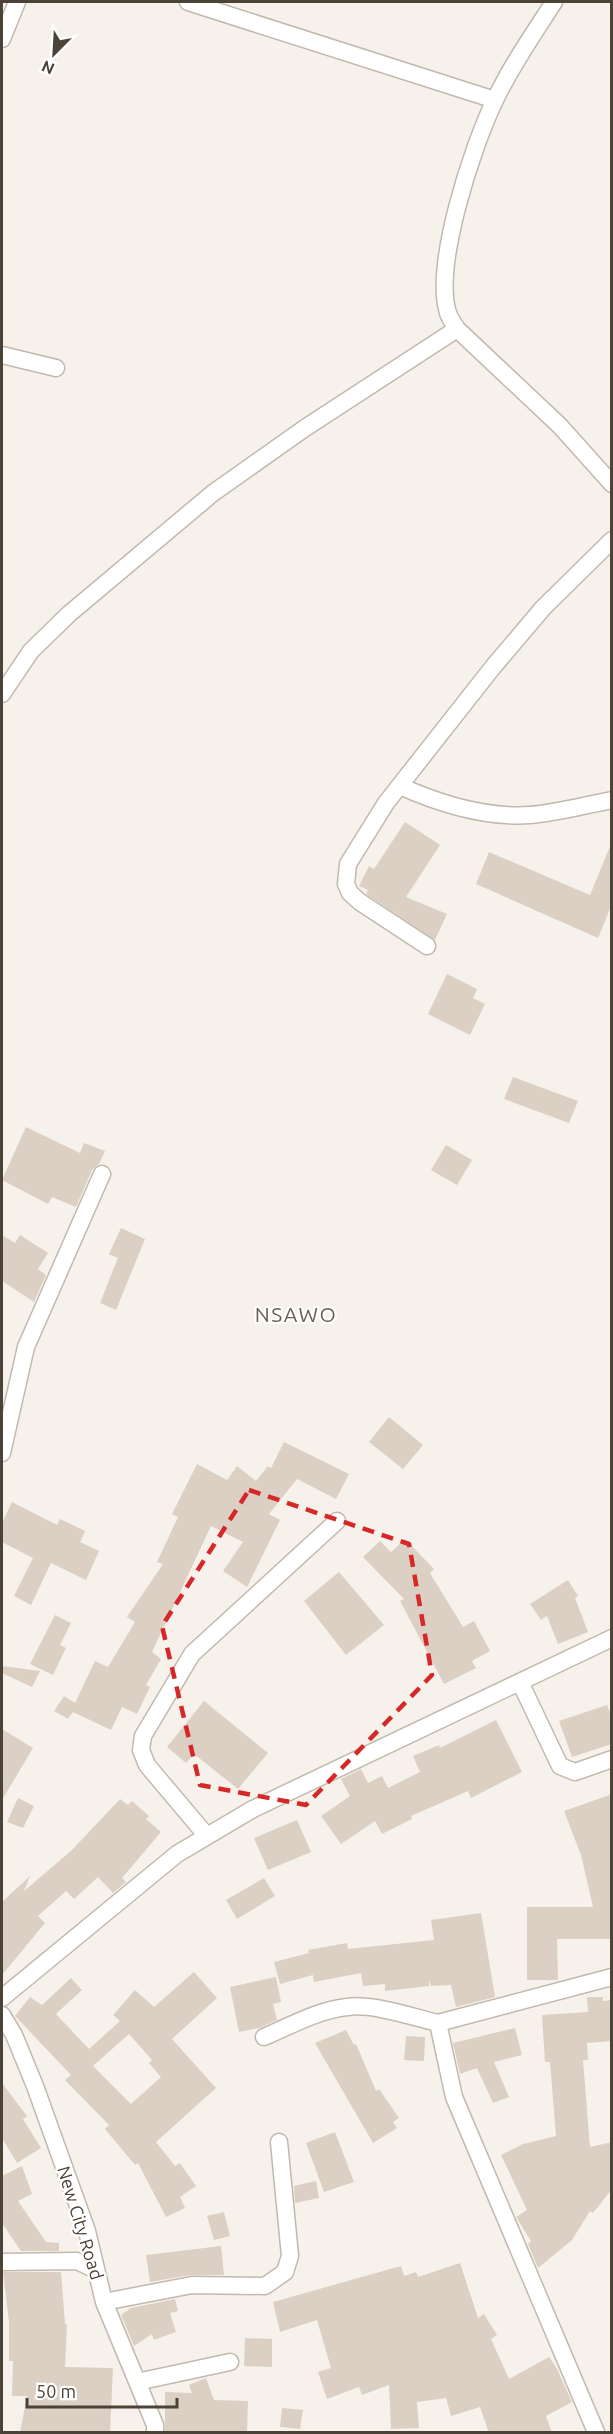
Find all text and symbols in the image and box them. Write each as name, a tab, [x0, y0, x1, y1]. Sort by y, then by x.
north arrow	[24, 24, 84, 84]
text: N	[39, 57, 57, 78]
district label: NSAWO	[255, 1302, 337, 1326]
street label: New City Road	[54, 2164, 108, 2282]
scale bar	[27, 2371, 177, 2409]
text: 50 m	[36, 2381, 76, 2401]

